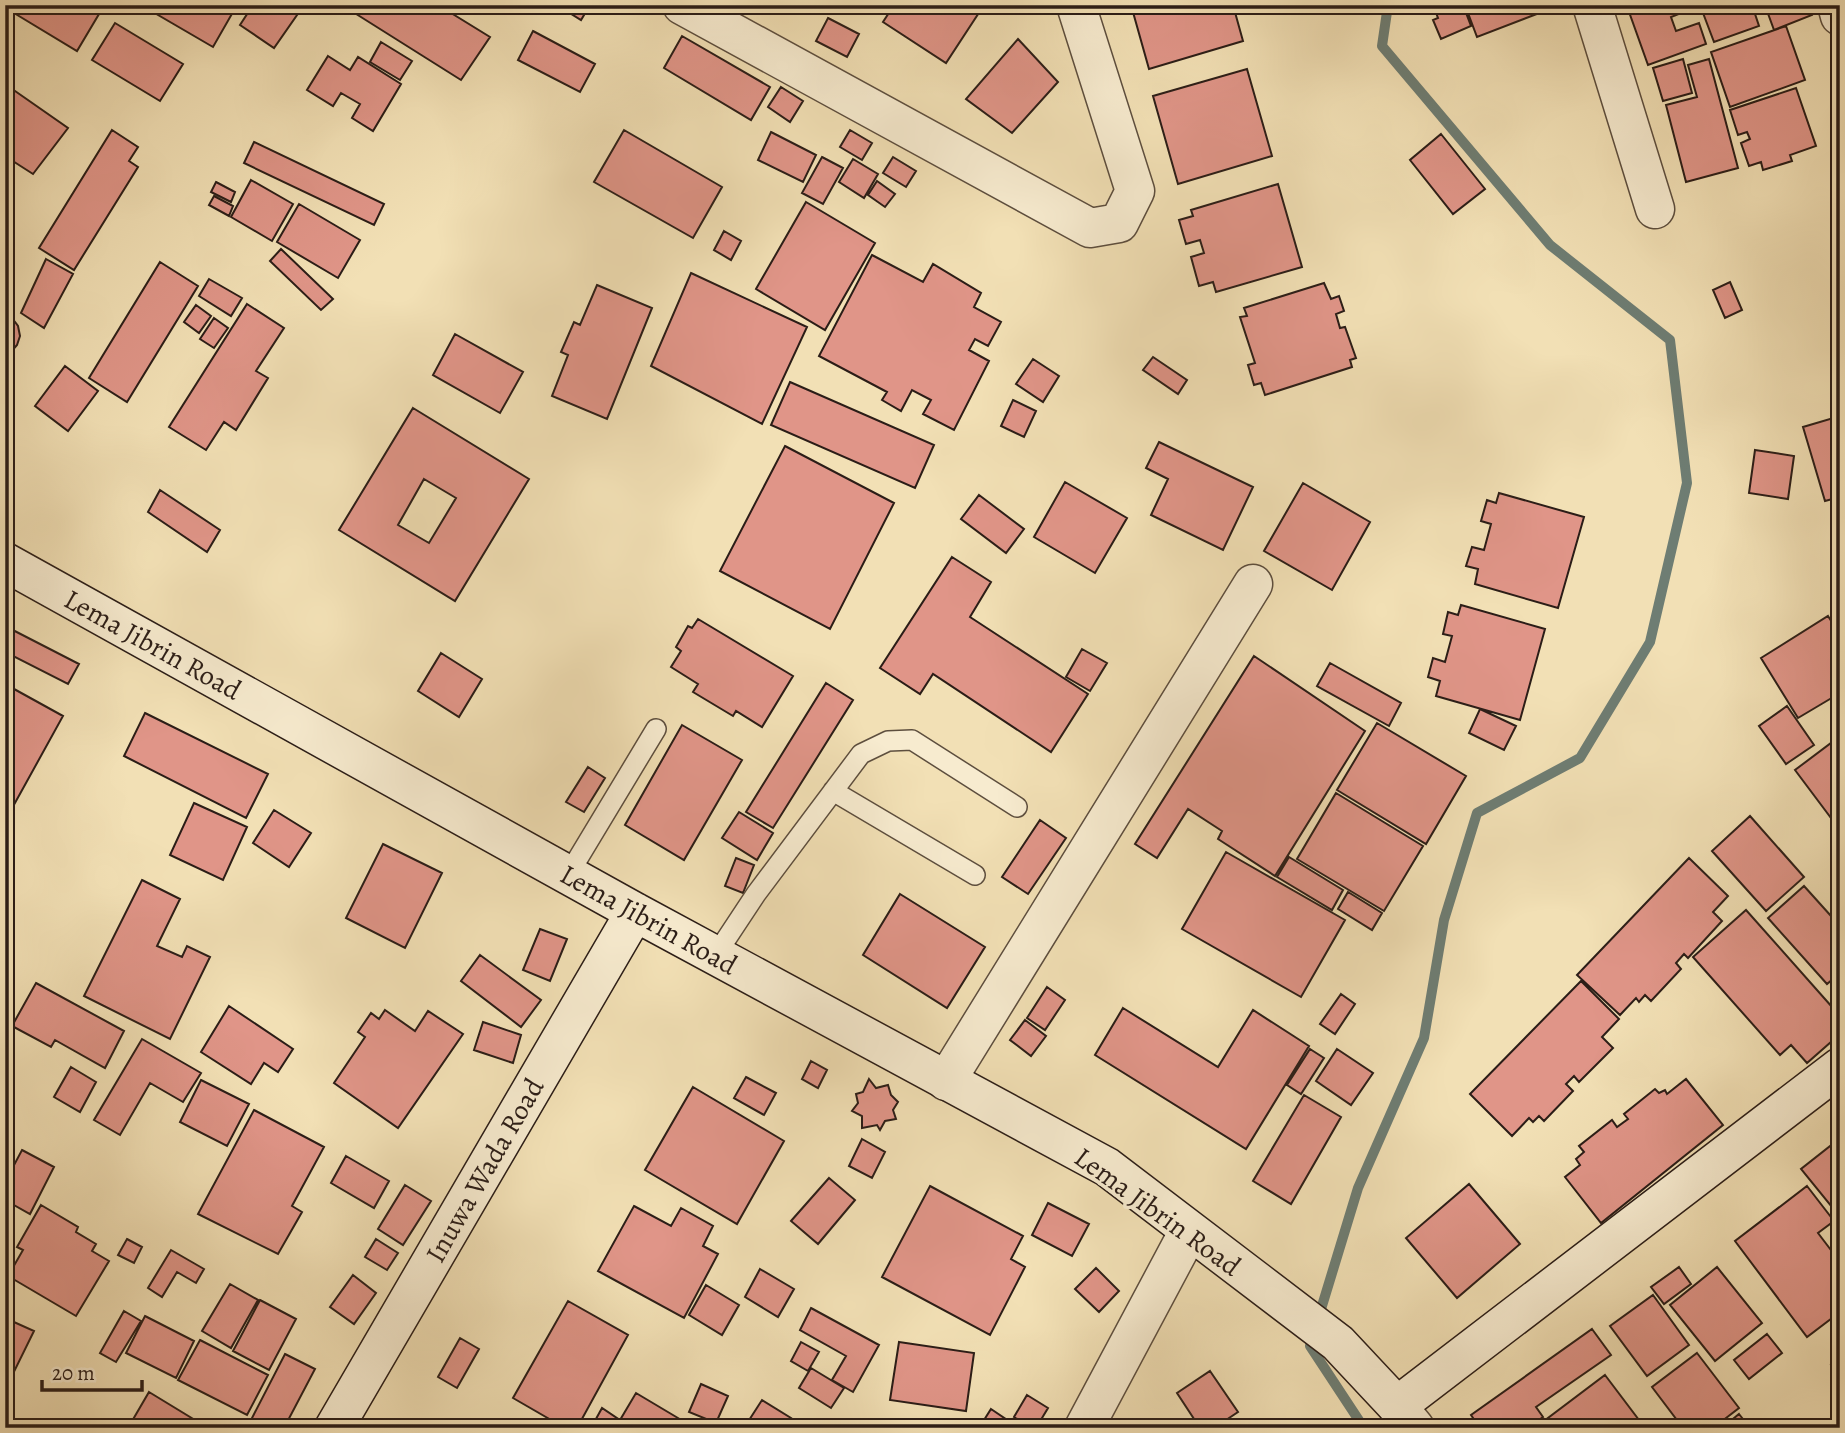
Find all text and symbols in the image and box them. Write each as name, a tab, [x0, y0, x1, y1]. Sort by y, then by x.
street label: Lema Jibrin Road	[57, 580, 249, 710]
street label: Lema Jibrin Road	[553, 855, 745, 985]
street label: Inuwa Wada Road	[417, 1071, 554, 1270]
street label: Lema Jibrin Road	[1066, 1138, 1249, 1286]
scale bar	[42, 1349, 142, 1393]
text: 20 m	[52, 1359, 95, 1387]

